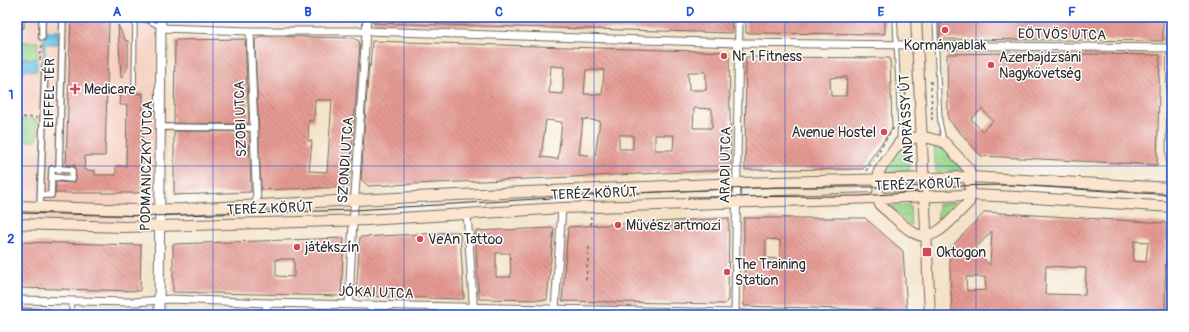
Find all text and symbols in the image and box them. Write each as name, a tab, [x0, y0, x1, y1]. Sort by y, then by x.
text: A	[113, 4, 122, 20]
text: B	[304, 4, 312, 20]
text: C	[495, 4, 503, 20]
text: D	[686, 4, 694, 20]
text: E	[878, 4, 885, 20]
text: F	[1068, 4, 1076, 20]
street label: EÖTVÖS UTCA	[1018, 24, 1106, 44]
marker: Kormányablak	[940, 25, 950, 35]
place label: Kormányablak	[904, 37, 986, 54]
place label: Nr 1 Fitness	[732, 48, 803, 65]
place label: Azerbajdzsáni Nagykövetség	[999, 49, 1082, 82]
marker: Nr 1 Fitness	[719, 51, 729, 61]
street label: EIFFEL TÉR	[39, 58, 59, 128]
marker: Azerbajdzsáni Nagykövetség	[986, 60, 996, 70]
street label: ANDRÁSSY ÚT	[895, 74, 917, 164]
place label: Medicare	[84, 81, 136, 98]
street label: SZOBI UTCA	[231, 81, 250, 157]
marker: Medicare	[69, 83, 81, 95]
text: 1	[8, 87, 14, 103]
street label: PODMANICZKY UTCA	[137, 101, 156, 231]
street label: SZONDI UTCA	[334, 116, 357, 204]
place label: Avenue Hostel	[791, 124, 876, 141]
street label: ARADI UTCA	[716, 126, 735, 204]
marker: Avenue Hostel	[879, 127, 889, 137]
street label: TERÉZ KÖRÚT	[874, 173, 962, 195]
street label: TERÉZ KÖRÚT	[550, 182, 638, 204]
street label: TERÉZ KÖRÚT	[226, 197, 314, 219]
place label: Művész artmozi	[626, 217, 721, 234]
marker: Művész artmozi	[613, 220, 623, 230]
text: 2	[7, 231, 15, 247]
place label: VeAn Tattoo	[428, 231, 503, 248]
marker: VeAn Tattoo	[415, 234, 425, 244]
place label: játékszín	[304, 239, 359, 256]
marker: játékszín	[292, 242, 302, 252]
place label: Oktogon	[936, 244, 986, 261]
marker: Oktogon	[921, 246, 933, 258]
place label: The Training Station	[735, 256, 806, 289]
marker: The Training Station	[722, 267, 732, 277]
street label: JÓKAI UTCA	[338, 282, 414, 302]

